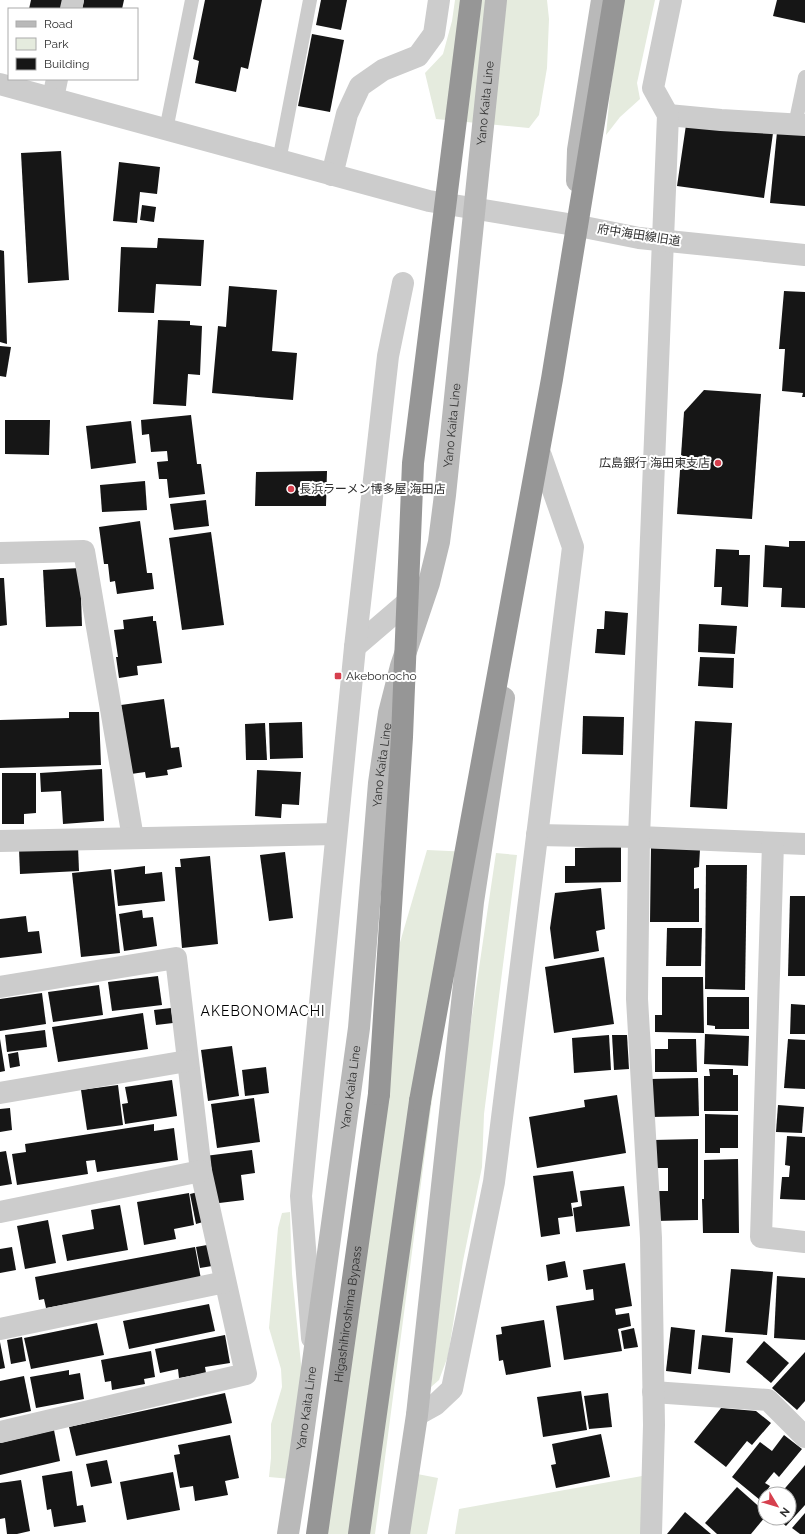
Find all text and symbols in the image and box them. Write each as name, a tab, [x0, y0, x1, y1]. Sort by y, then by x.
legend	[8, 8, 138, 80]
text: Road	[44, 17, 73, 31]
text: Park	[44, 37, 69, 51]
text: Building	[44, 57, 90, 71]
street label: Yano Kaita Line	[474, 60, 497, 146]
street label: 府中海田線旧道	[596, 222, 682, 248]
street label: Yano Kaita Line	[441, 383, 463, 468]
place label: 広島銀行 海田東支店	[599, 456, 710, 470]
marker: 広島銀行 海田東支店	[713, 458, 723, 468]
place label: 長浜ラーメン博多屋 海田店	[299, 482, 446, 496]
marker: 長浜ラーメン博多屋 海田店	[286, 484, 296, 494]
place label: Akebonocho	[346, 669, 417, 683]
marker: Akebonocho	[333, 671, 343, 681]
street label: Yano Kaita Line	[370, 722, 394, 808]
district label: AKEBONOMACHI	[201, 1003, 325, 1019]
street label: Yano Kaita Line	[338, 1045, 364, 1130]
street label: Higashihiroshima Bypass	[331, 1245, 365, 1383]
street label: Yano Kaita Line	[294, 1365, 319, 1451]
north arrow	[757, 1486, 797, 1526]
text: N	[777, 1505, 792, 1519]

